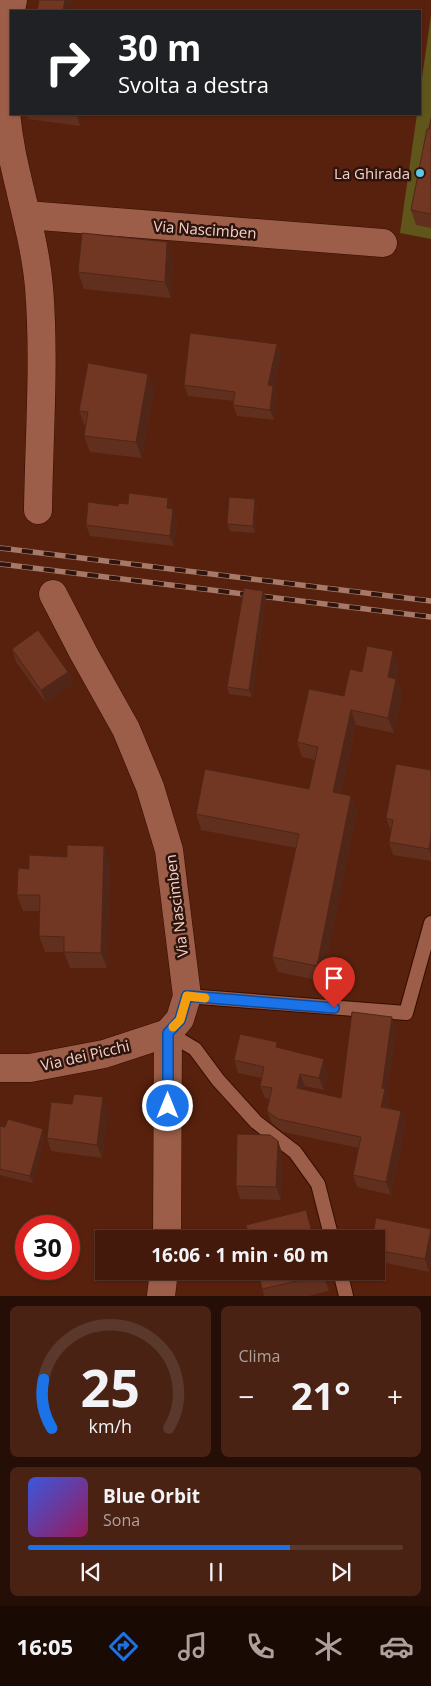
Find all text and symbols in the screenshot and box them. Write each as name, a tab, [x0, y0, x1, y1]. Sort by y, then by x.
text: 30 m	[118, 24, 201, 71]
icon: right	[35, 30, 100, 95]
text: Svolta a destra	[118, 69, 269, 99]
place label: La Ghirada	[334, 163, 410, 183]
marker: La Ghirada	[414, 167, 426, 179]
street label: Via Nascimben	[153, 215, 257, 243]
street label: Via Nascimben	[160, 853, 192, 959]
pin	[313, 957, 355, 1008]
icon: arrive	[320, 964, 348, 992]
street label: Via dei Picchi	[39, 1035, 131, 1075]
position arrow	[141, 1079, 193, 1131]
speed limit sign: 30	[15, 1215, 80, 1280]
text: 16:06 · 1 min · 60 m	[151, 1242, 329, 1268]
text: Clima	[239, 1345, 280, 1367]
text: 25	[81, 1351, 140, 1422]
text: 21°	[291, 1369, 351, 1421]
text: −	[239, 1377, 255, 1415]
text: +	[387, 1377, 403, 1415]
text: km/h	[89, 1414, 132, 1438]
text: Blue Orbit	[103, 1483, 200, 1509]
text: Sona	[103, 1509, 140, 1531]
icon: previous	[77, 1558, 105, 1586]
icon: pause	[202, 1558, 230, 1586]
icon: next	[327, 1558, 355, 1586]
icon: directions	[106, 1629, 141, 1664]
icon: music	[175, 1629, 210, 1664]
icon: phone	[243, 1629, 278, 1664]
icon: climate	[311, 1629, 346, 1664]
icon: car	[379, 1629, 414, 1664]
text: 16:05	[17, 1631, 73, 1661]

